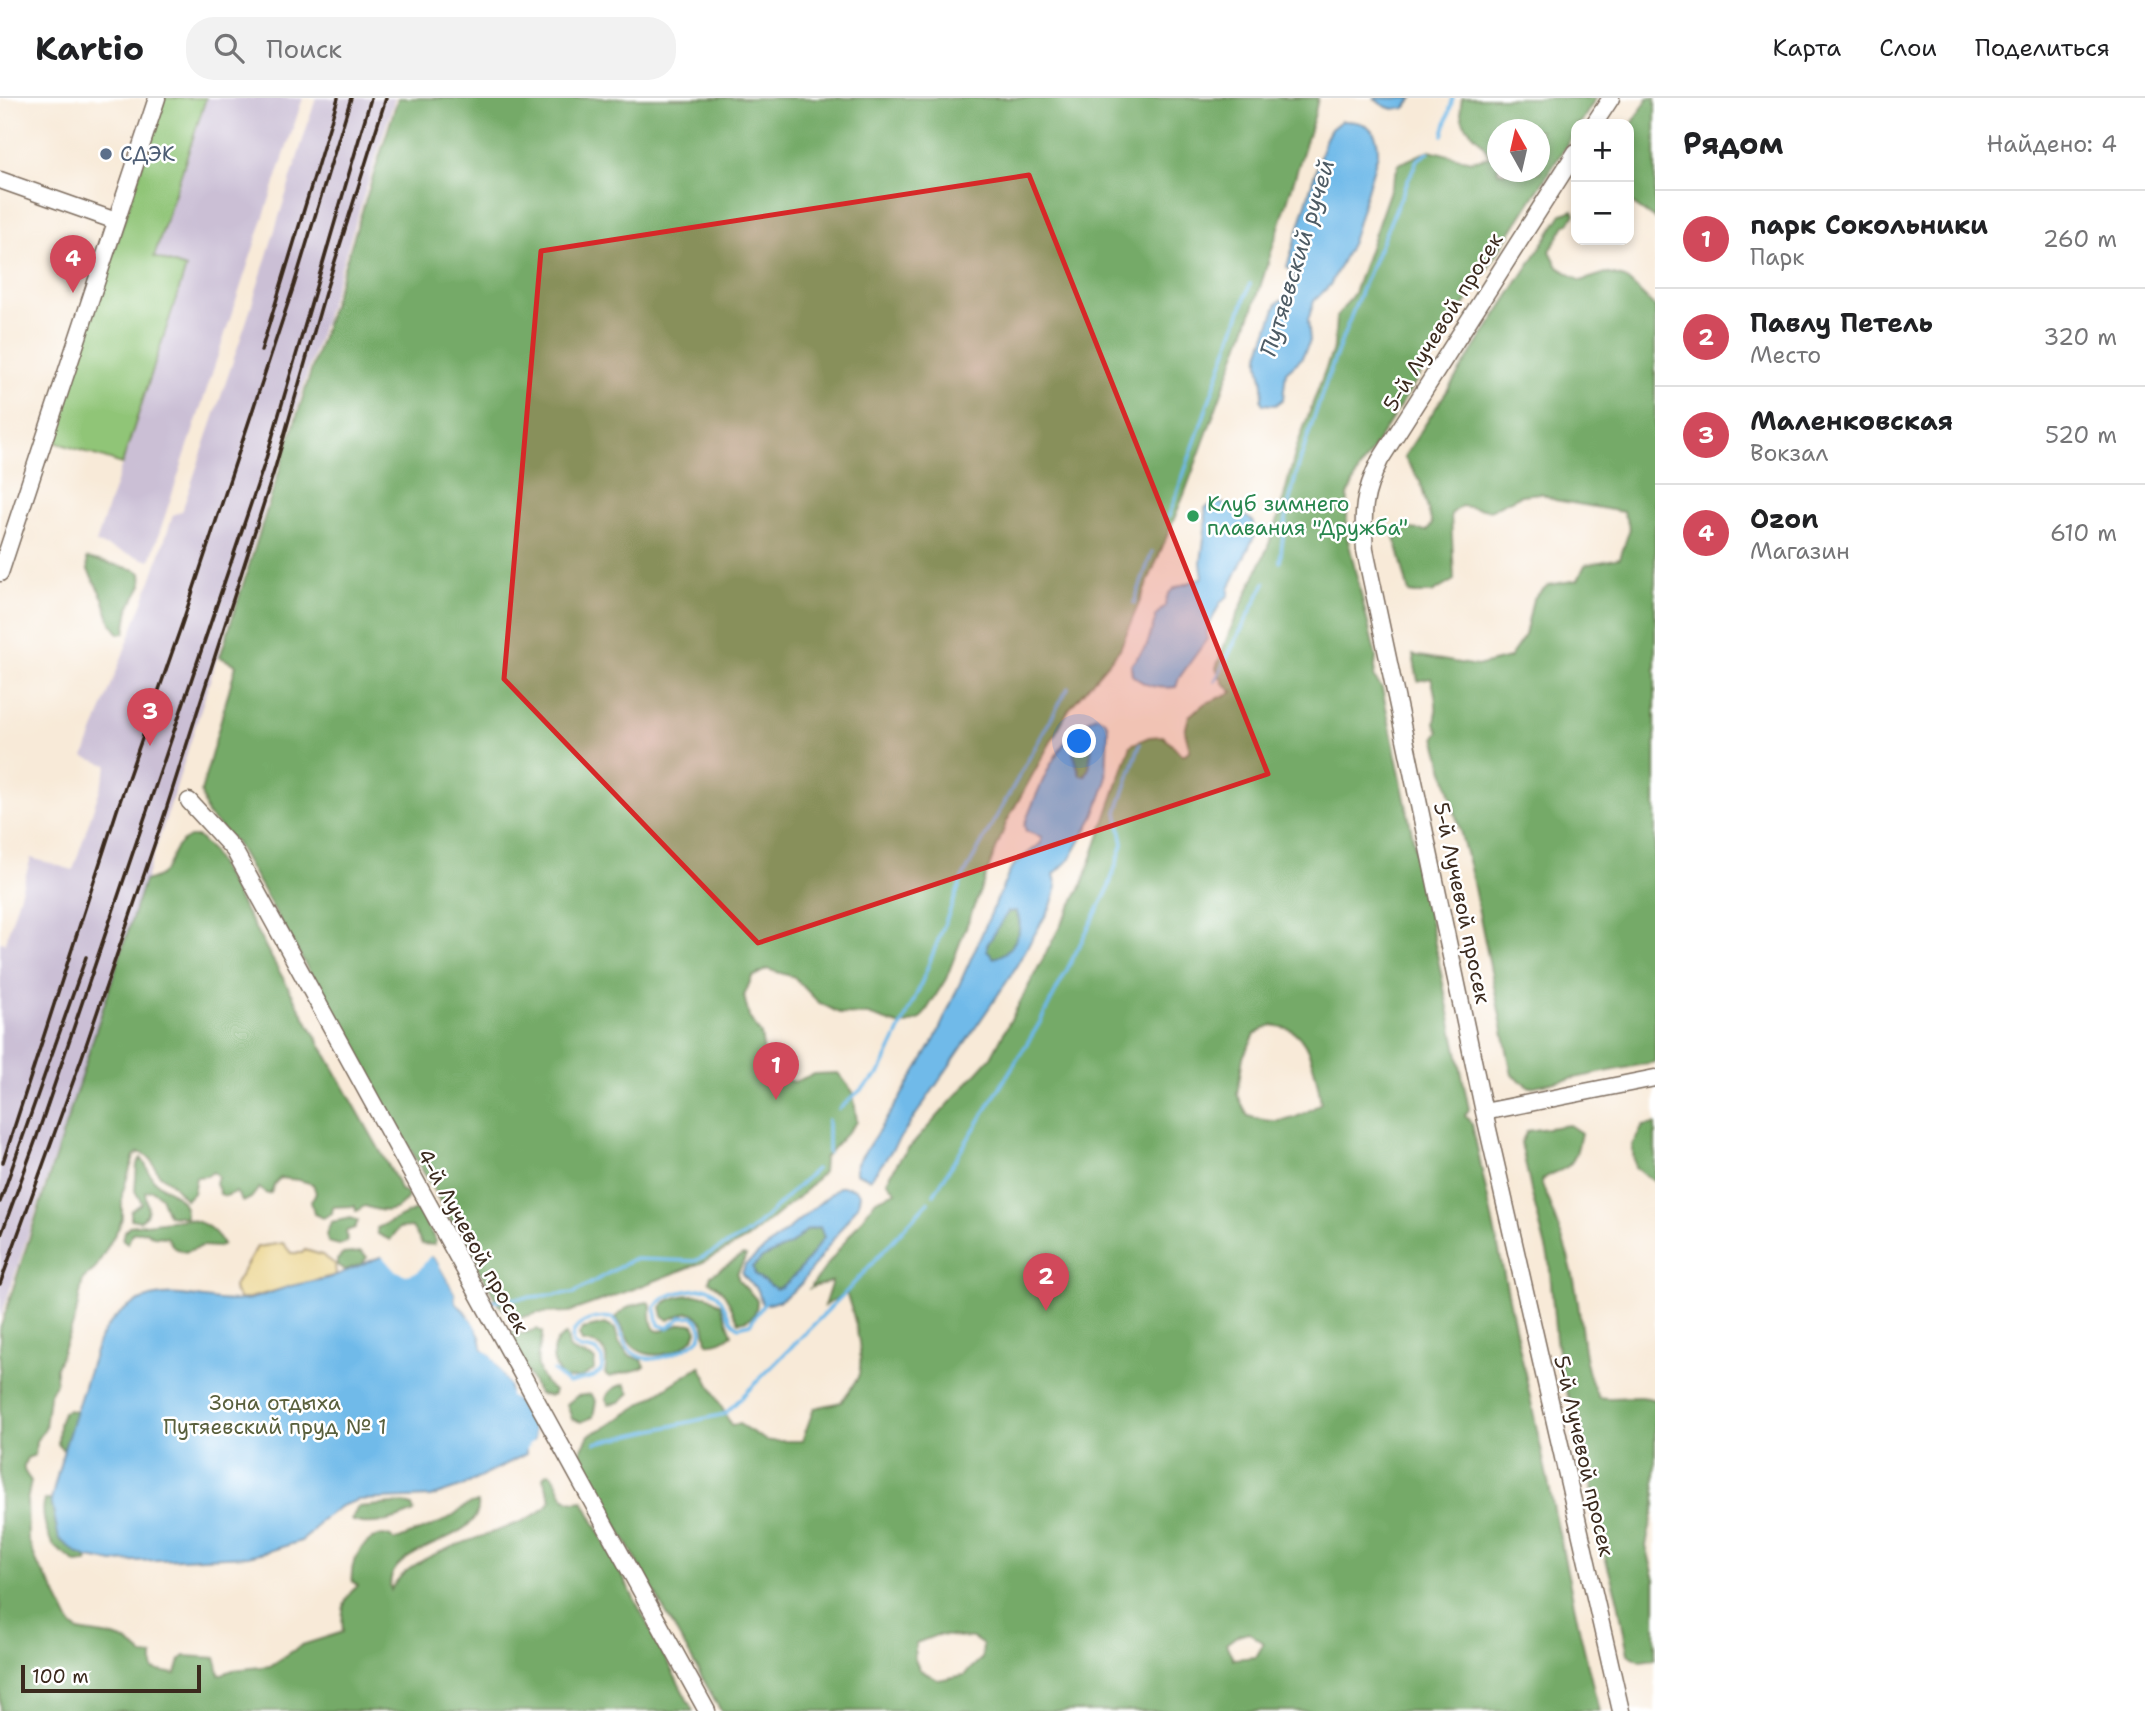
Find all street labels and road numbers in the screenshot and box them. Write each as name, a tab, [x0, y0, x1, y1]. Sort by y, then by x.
street label: 5-й Лучевой просек	[1377, 228, 1509, 416]
street label: 5-й Лучевой просек	[1427, 800, 1497, 1006]
street label: 4-й Лучевой просек	[411, 1144, 535, 1338]
street label: 5-й Лучевой просек	[1547, 1353, 1621, 1559]

